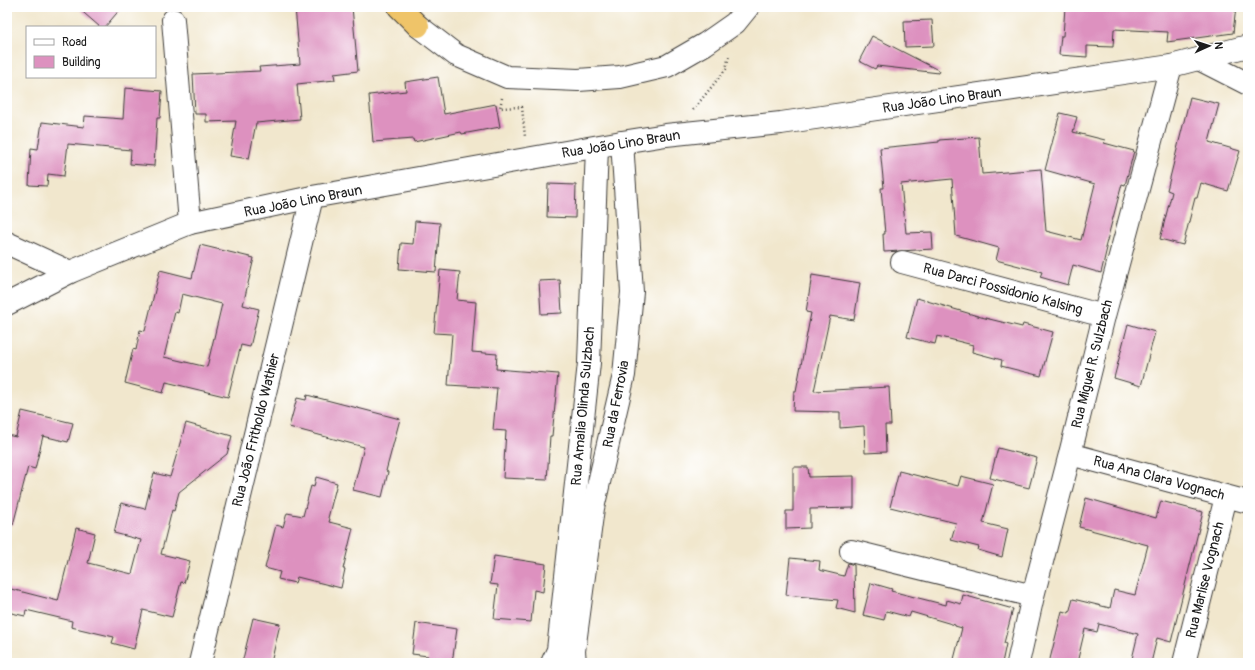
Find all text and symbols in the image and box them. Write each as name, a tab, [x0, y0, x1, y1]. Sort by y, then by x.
legend	[26, 26, 156, 78]
north arrow	[1189, 26, 1229, 66]
text: Road	[62, 35, 87, 50]
text: N	[1212, 41, 1225, 50]
text: Building	[62, 55, 101, 70]
street label: Rua João Lino Braun	[881, 83, 1003, 117]
street label: Rua João Lino Braun	[560, 126, 682, 162]
street label: Rua João Lino Braun	[243, 181, 364, 221]
street label: Rua Darci Possidonio Kalsing	[921, 259, 1085, 319]
street label: Rua Miguel R. Sulzbach	[1068, 298, 1116, 430]
street label: Rua Amalia Olinda Sulzbach	[568, 326, 598, 486]
street label: Rua João Fritholdo Wathier	[229, 351, 283, 509]
street label: Rua da Ferrovia	[599, 359, 633, 449]
street label: Rua Ana Clara Vognach	[1091, 452, 1227, 504]
street label: Rua Marlise Vognach	[1182, 520, 1228, 640]

